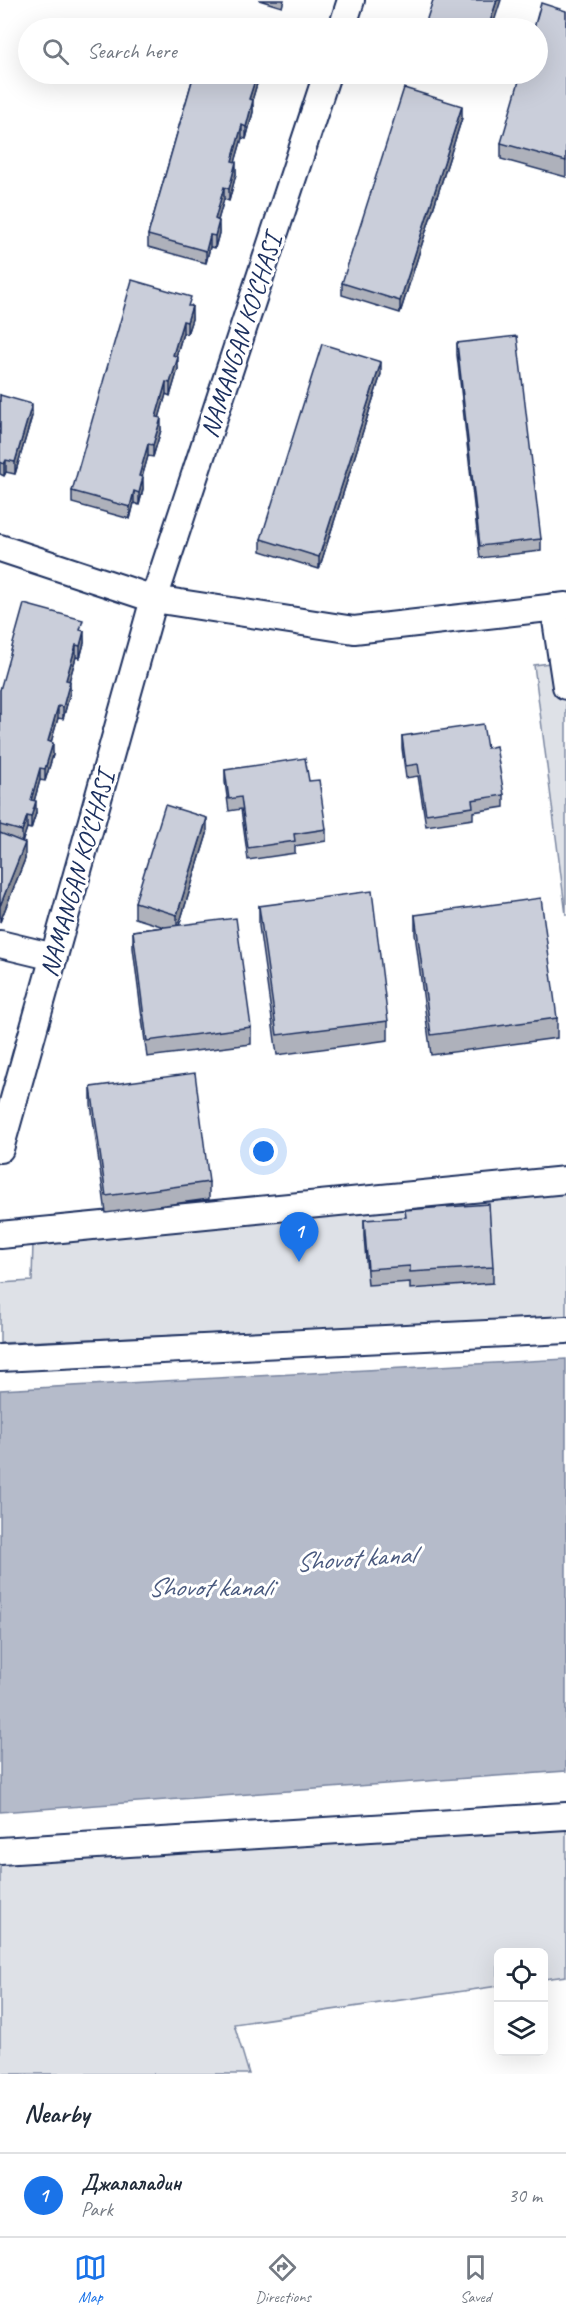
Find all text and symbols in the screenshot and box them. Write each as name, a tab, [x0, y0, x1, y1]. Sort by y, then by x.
search box	[18, 18, 548, 84]
icon: search	[39, 35, 72, 68]
text: Search here	[87, 37, 177, 65]
street label: NAMANGAN KO'CHASI	[193, 225, 291, 442]
street label: NAMANGAN KO'CHASI	[32, 762, 124, 980]
your location	[249, 1137, 278, 1166]
pin: 1	[280, 1212, 318, 1262]
water label: Shovot kanal	[294, 1536, 424, 1579]
water label: Shovot kanali	[148, 1570, 278, 1604]
map controls	[494, 1948, 548, 2056]
button: locate	[494, 1948, 548, 2002]
button: layers	[494, 2002, 548, 2056]
text: Nearby	[24, 2097, 89, 2130]
text: Джалаладин	[81, 2169, 181, 2197]
text: 1	[39, 2183, 48, 2208]
text: 30 m	[508, 2183, 542, 2208]
text: Park	[81, 2197, 113, 2222]
tab: Map	[74, 2251, 107, 2307]
tab: Directions	[255, 2251, 311, 2307]
tab: Saved	[459, 2251, 492, 2307]

